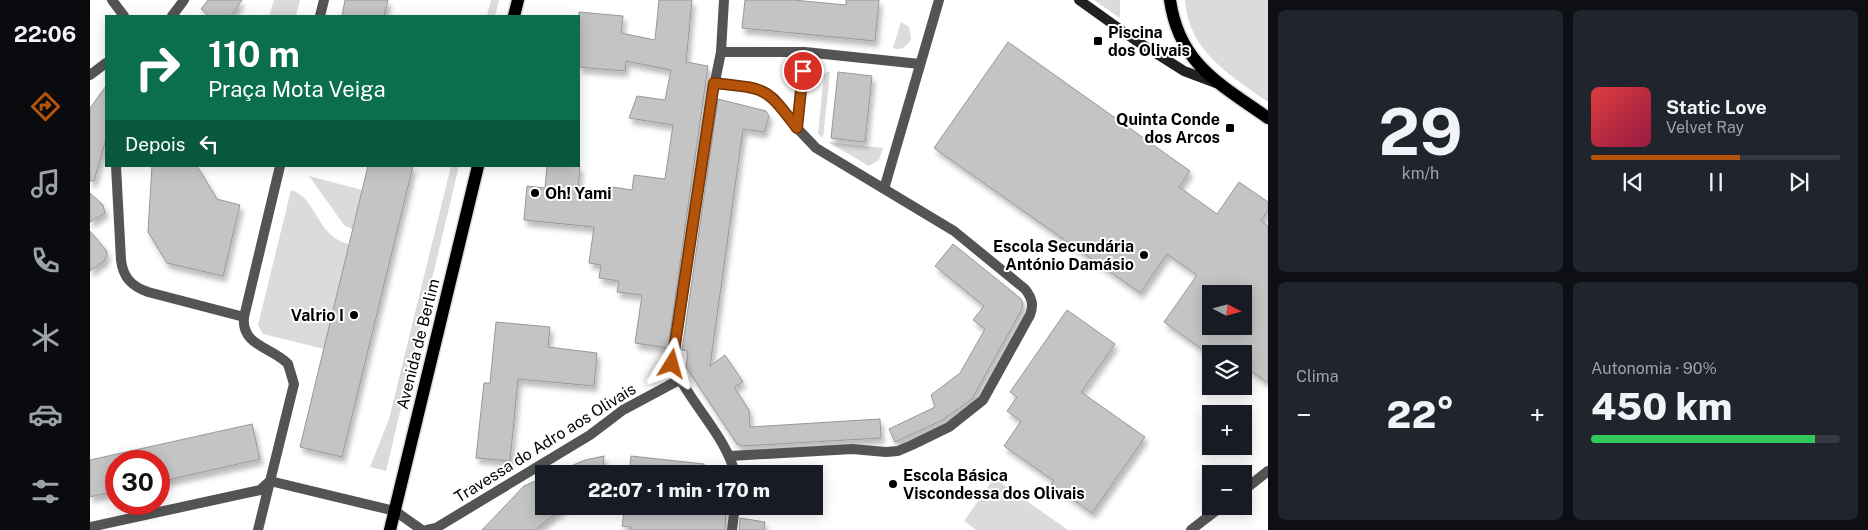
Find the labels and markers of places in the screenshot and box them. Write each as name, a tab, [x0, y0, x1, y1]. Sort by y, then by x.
place label: Piscina dos Olivais	[1108, 23, 1190, 60]
marker: Piscina dos Olivais	[1092, 35, 1104, 47]
pin	[782, 50, 824, 92]
place label: Quinta Conde dos Arcos	[1116, 110, 1220, 147]
marker: Quinta Conde dos Arcos	[1224, 122, 1236, 134]
place label: Oh! Yami	[545, 184, 612, 203]
marker: Oh! Yami	[529, 187, 541, 199]
place label: Escola Secundária António Damásio	[993, 237, 1134, 274]
marker: Escola Secundária António Damásio	[1138, 249, 1150, 261]
place label: Valrio I	[291, 306, 344, 325]
marker: Valrio I	[348, 309, 360, 321]
place label: Escola Básica Viscondessa dos Olivais	[903, 466, 1085, 503]
marker: Escola Básica Viscondessa dos Olivais	[887, 478, 899, 490]

